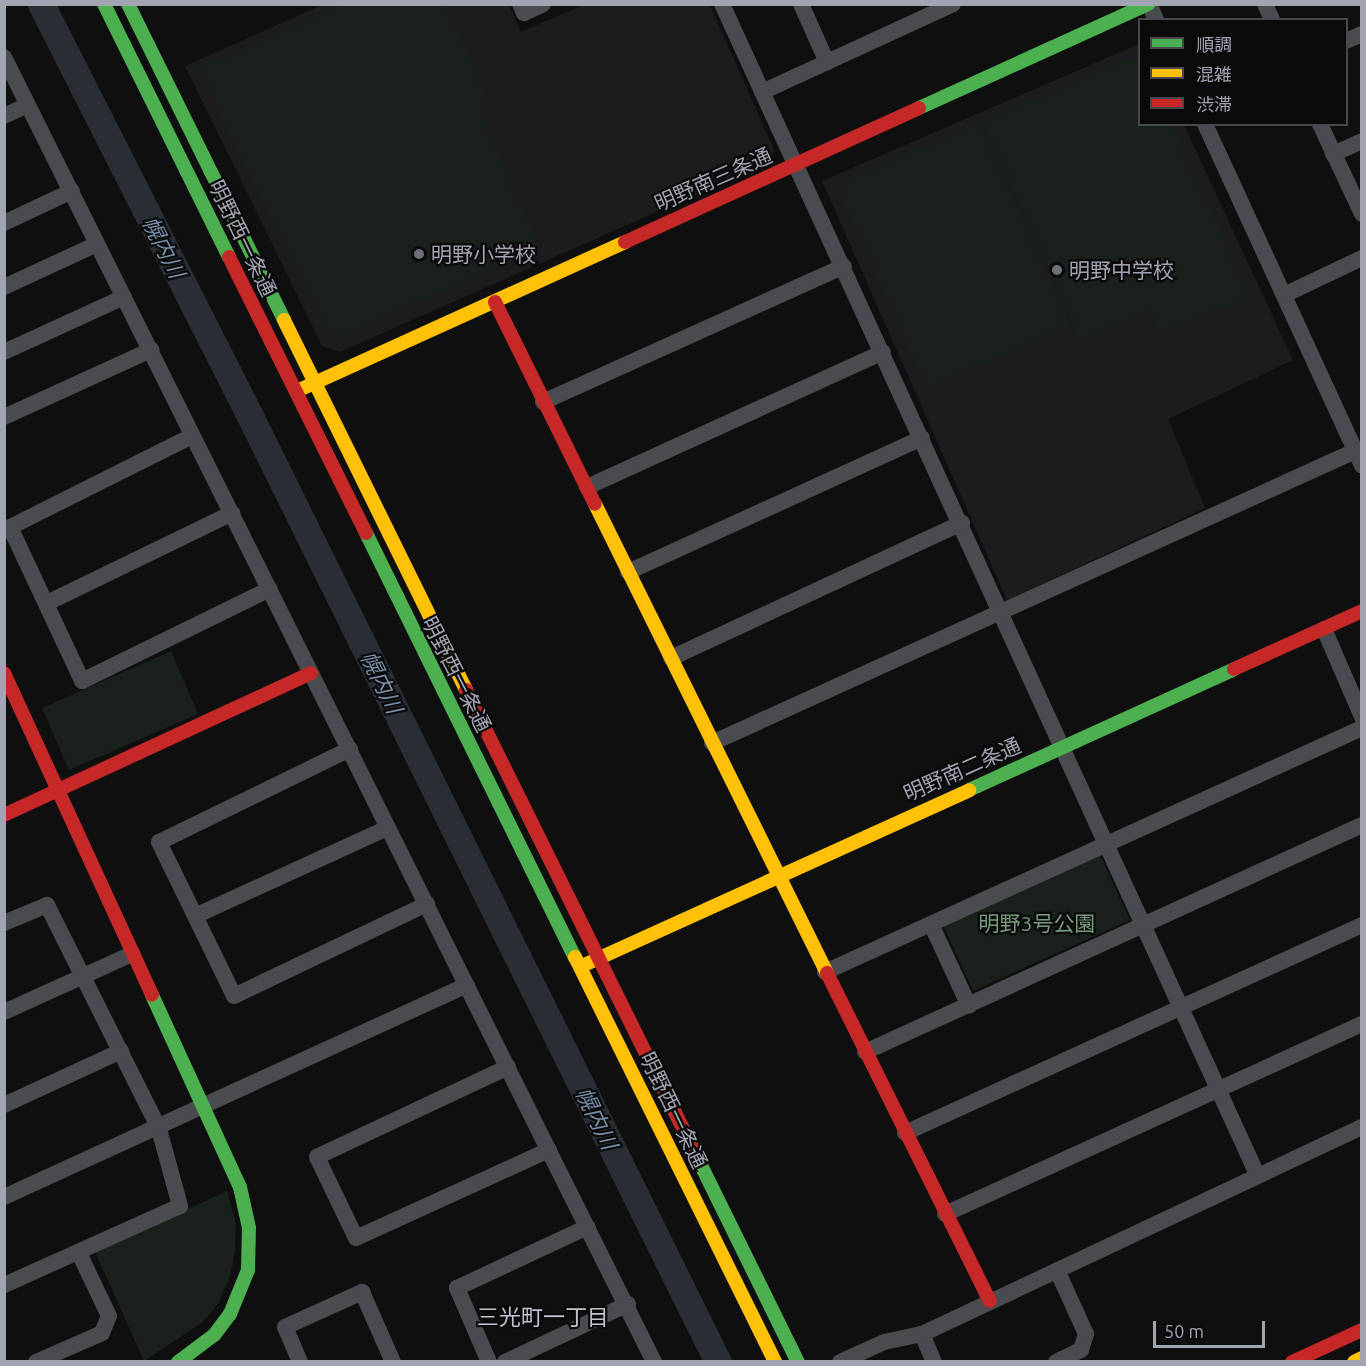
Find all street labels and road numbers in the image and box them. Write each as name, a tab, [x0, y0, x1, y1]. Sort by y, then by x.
street label: 明野南三条通	[650, 142, 776, 216]
street label: 明野西一条通	[204, 176, 282, 300]
street label: 明野西一条通	[417, 612, 497, 736]
street label: 明野南二条通	[899, 732, 1025, 806]
street label: 明野西一条通	[635, 1048, 713, 1172]

